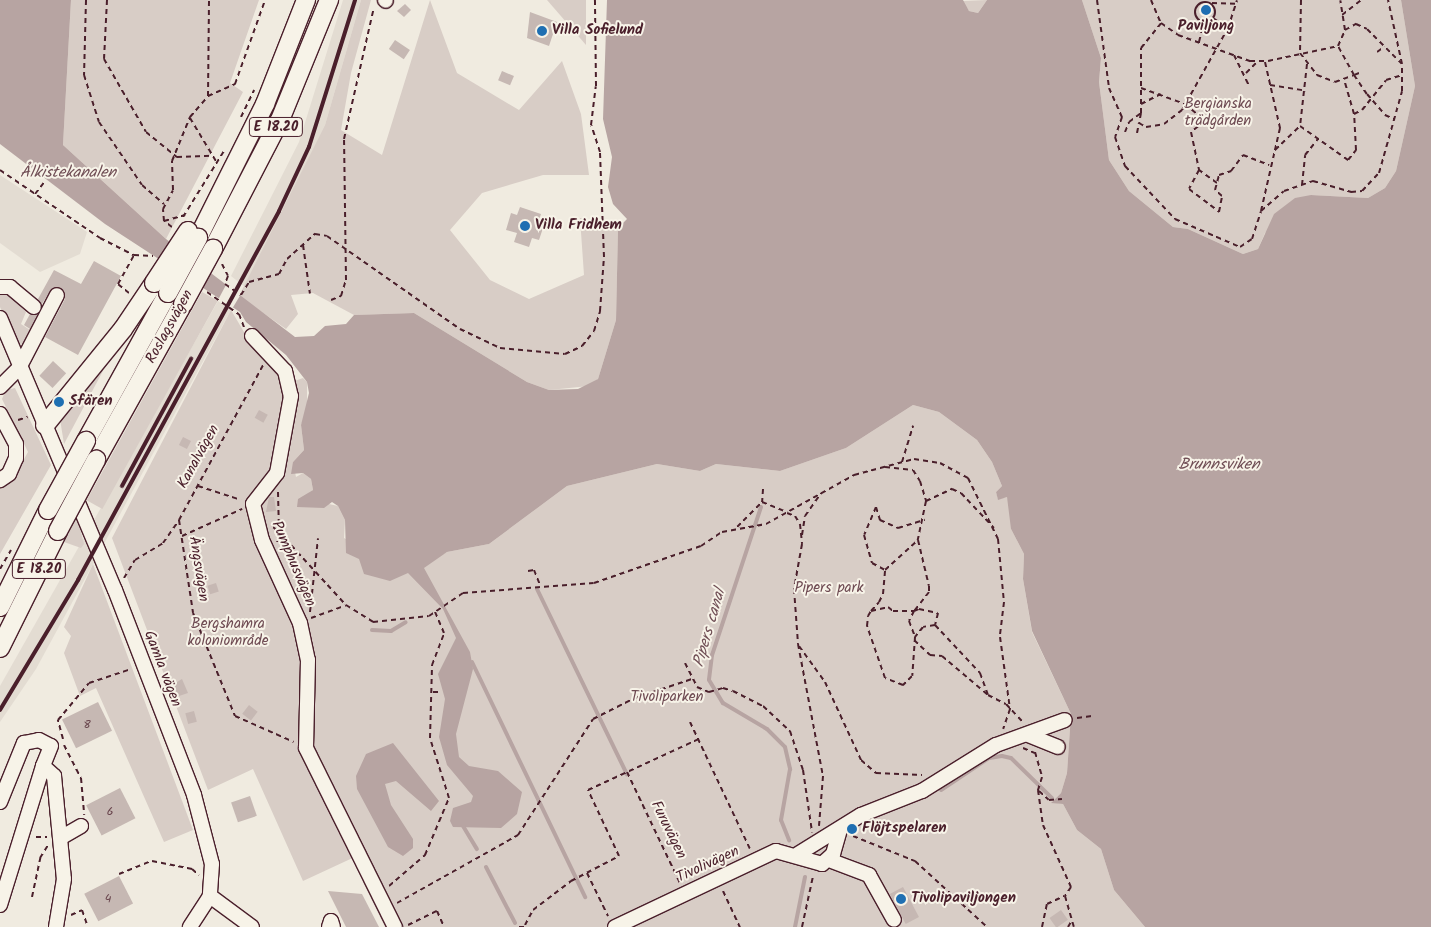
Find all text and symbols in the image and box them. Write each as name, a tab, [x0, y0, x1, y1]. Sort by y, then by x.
marker: Paviljong	[1200, 4, 1212, 16]
place label: Paviljong	[1178, 18, 1234, 36]
place label: Villa Sofielund	[552, 22, 643, 40]
marker: Villa Sofielund	[536, 25, 548, 37]
park label: Bergianska trädgården	[1184, 95, 1252, 130]
road number: E 18.20	[248, 115, 304, 138]
water label: Ålkistekanalen	[20, 163, 116, 183]
place label: Villa Fridhem	[535, 217, 622, 235]
marker: Villa Fridhem	[519, 220, 531, 232]
street label: Roslagsvägen	[142, 287, 198, 367]
place label: Sfären	[69, 393, 113, 411]
marker: Sfären	[53, 396, 65, 408]
street label: Kanalvägen	[174, 422, 224, 492]
water label: Brunnsviken	[1179, 455, 1259, 475]
street label: Pumphusvägen	[267, 518, 319, 610]
street label: Ängsvägen	[184, 535, 212, 603]
road number: E 18.20	[12, 558, 66, 580]
park label: Pipers park	[794, 580, 864, 598]
water label: Pipers canal	[690, 587, 730, 669]
park label: Bergshamra koloniområde	[188, 615, 268, 650]
street label: Gamla vägen	[139, 628, 185, 710]
park label: Tivoliparken	[631, 689, 703, 707]
house number: 8	[83, 718, 91, 732]
street label: Furuvägen	[646, 798, 690, 862]
house number: 6	[107, 805, 113, 819]
place label: Flöjtspelaren	[862, 820, 947, 838]
marker: Flöjtspelaren	[846, 823, 858, 835]
street label: Tivolivägen	[674, 843, 742, 887]
place label: Tivolipaviljongen	[911, 890, 1016, 908]
house number: 4	[105, 892, 111, 906]
marker: Tivolipaviljongen	[895, 893, 907, 905]

